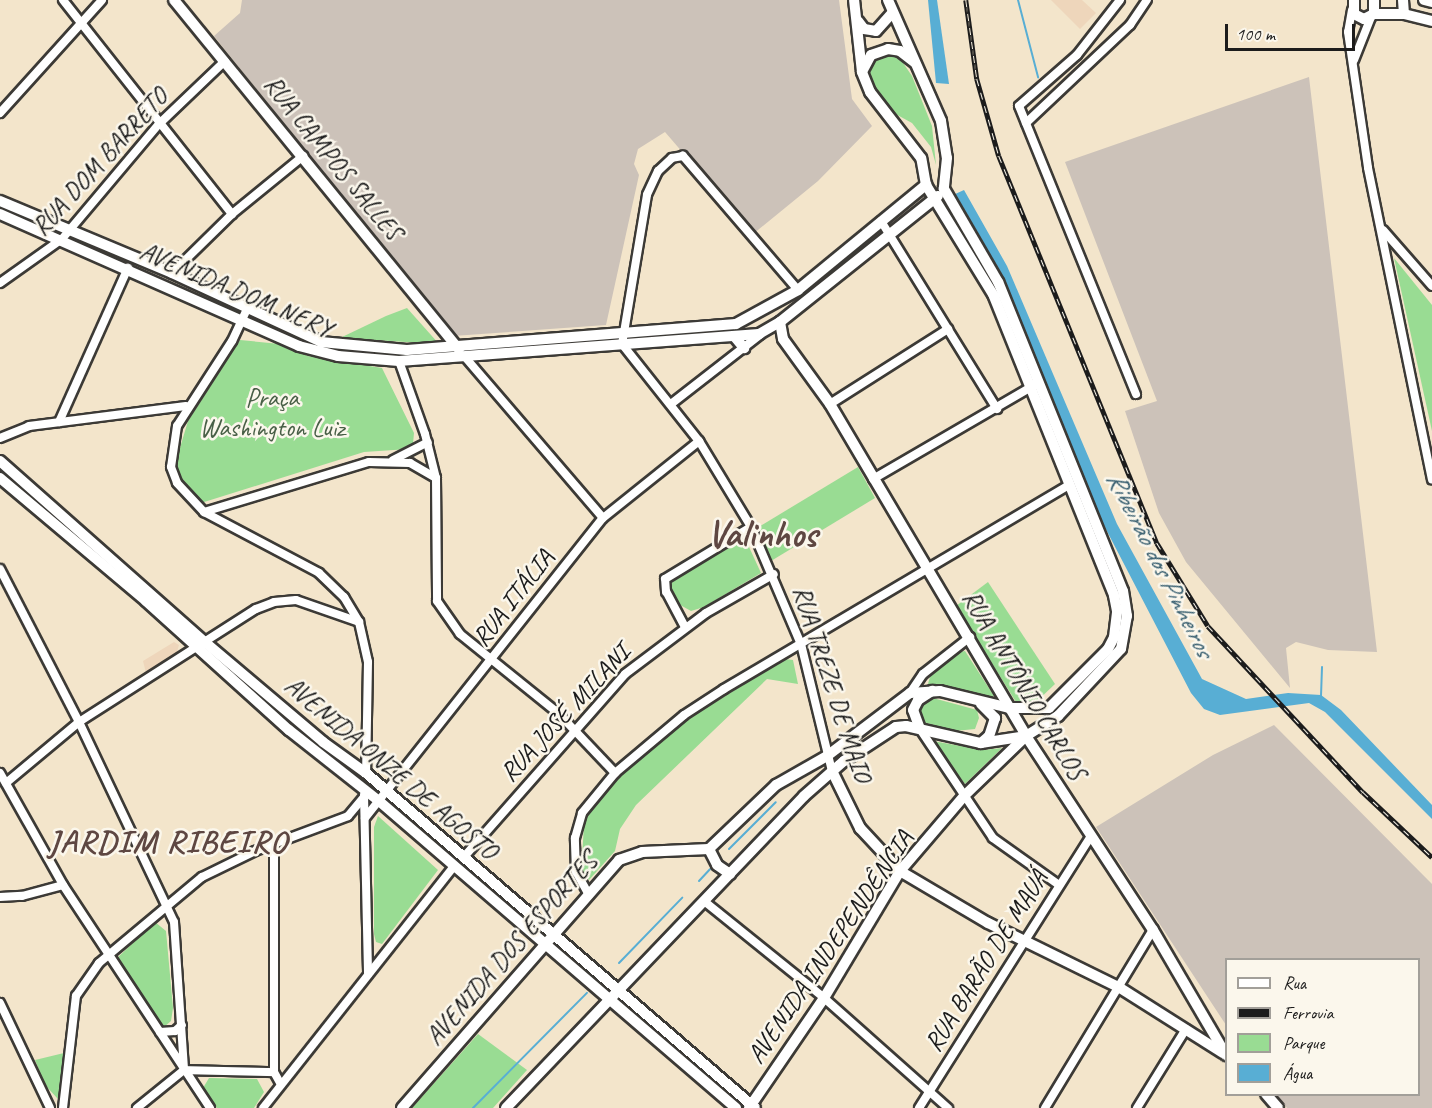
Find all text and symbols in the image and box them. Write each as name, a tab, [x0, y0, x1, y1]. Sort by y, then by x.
scale bar	[1228, 12, 1358, 50]
text: 100 m	[1236, 23, 1275, 45]
street label: RUA CAMPOS SALLES	[257, 69, 409, 247]
street label: RUA DOM BARRETO	[25, 82, 175, 242]
street label: AVENIDA DOM NERY	[136, 236, 336, 344]
park label: Praça Washington Luiz	[199, 382, 345, 443]
water label: Ribeirão dos Pinheiros	[1099, 466, 1221, 662]
district label: Valinhos	[707, 511, 817, 557]
street label: RUA ITÁLIA	[466, 543, 560, 653]
street label: RUA TREZE DE MAIO	[785, 581, 879, 787]
street label: RUA ANTÔNIO CARLOS	[955, 584, 1093, 786]
street label: RUA JOSÉ MILANI	[493, 638, 637, 788]
street label: AVENIDA ONZE DE AGOSTO	[278, 670, 504, 866]
district label: JARDIM RIBEIRO	[51, 823, 285, 861]
street label: AVENIDA INDEPENDÊNCIA	[740, 825, 920, 1069]
street label: AVENIDA DOS ESPORTES	[419, 847, 603, 1051]
street label: RUA BARÃO DE MAUÁ	[917, 864, 1055, 1058]
legend	[1225, 958, 1420, 1096]
text: Rua	[1283, 972, 1306, 994]
text: Ferrovia	[1283, 1002, 1333, 1024]
text: Parque	[1283, 1032, 1324, 1054]
text: Água	[1283, 1062, 1312, 1084]

